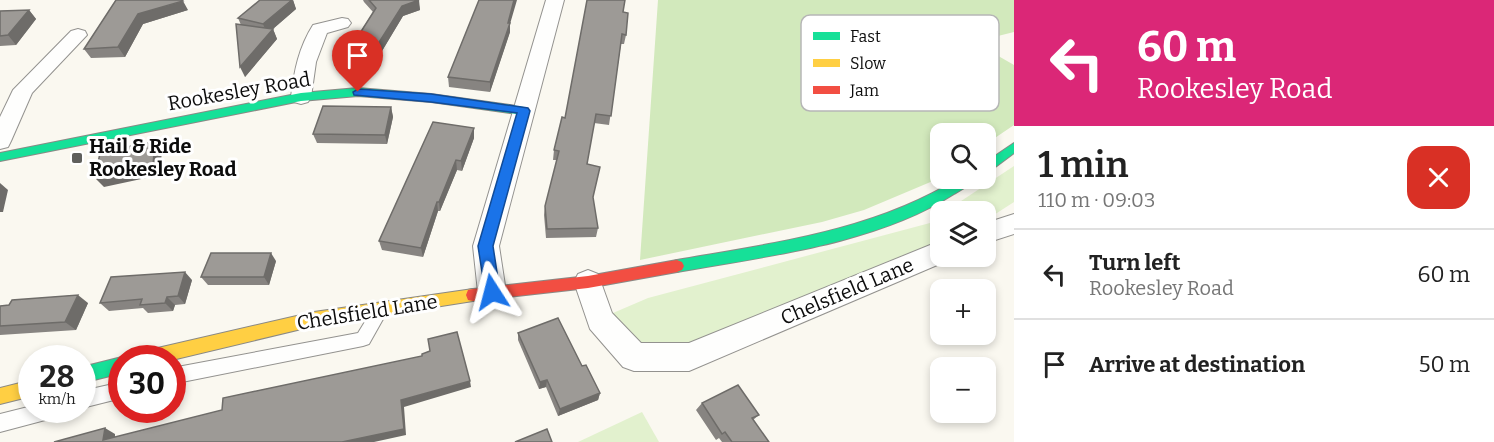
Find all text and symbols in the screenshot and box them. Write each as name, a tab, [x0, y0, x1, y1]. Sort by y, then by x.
legend	[801, 15, 999, 111]
text: 60 m	[1137, 22, 1236, 72]
icon: left	[1038, 24, 1116, 102]
text: Fast	[850, 27, 881, 46]
pin	[332, 30, 383, 92]
icon: arrive	[341, 39, 374, 72]
text: Slow	[850, 54, 886, 73]
street label: Rookesley Road	[166, 67, 312, 115]
text: Rookesley Road	[1137, 73, 1332, 105]
text: Jam	[849, 81, 879, 100]
map controls	[930, 123, 996, 423]
button: search	[930, 123, 996, 189]
place label: Hail & Ride Rookesley Road	[89, 134, 237, 181]
text: 1 min	[1038, 143, 1129, 187]
button: close	[1407, 146, 1470, 209]
marker: Hail & Ride Rookesley Road	[70, 151, 84, 165]
text: 110 m · 09:03	[1038, 188, 1155, 212]
button: layers	[930, 201, 996, 267]
text: Turn left	[1089, 249, 1181, 276]
street label: Chelsfield Lane	[777, 252, 917, 330]
icon: left	[1038, 258, 1071, 291]
position arrow	[460, 260, 524, 324]
text: 60 m	[1418, 261, 1470, 288]
text: Rookesley Road	[1089, 276, 1234, 300]
button: +	[930, 279, 996, 345]
street label: Chelsfield Lane	[295, 289, 439, 335]
speed limit sign: 30	[108, 345, 186, 423]
icon: arrive	[1038, 348, 1071, 381]
text: Arrive at destination	[1089, 351, 1305, 378]
text: 50 m	[1419, 351, 1470, 378]
button: −	[930, 357, 996, 423]
text: 28	[40, 359, 74, 395]
text: km/h	[38, 390, 76, 408]

